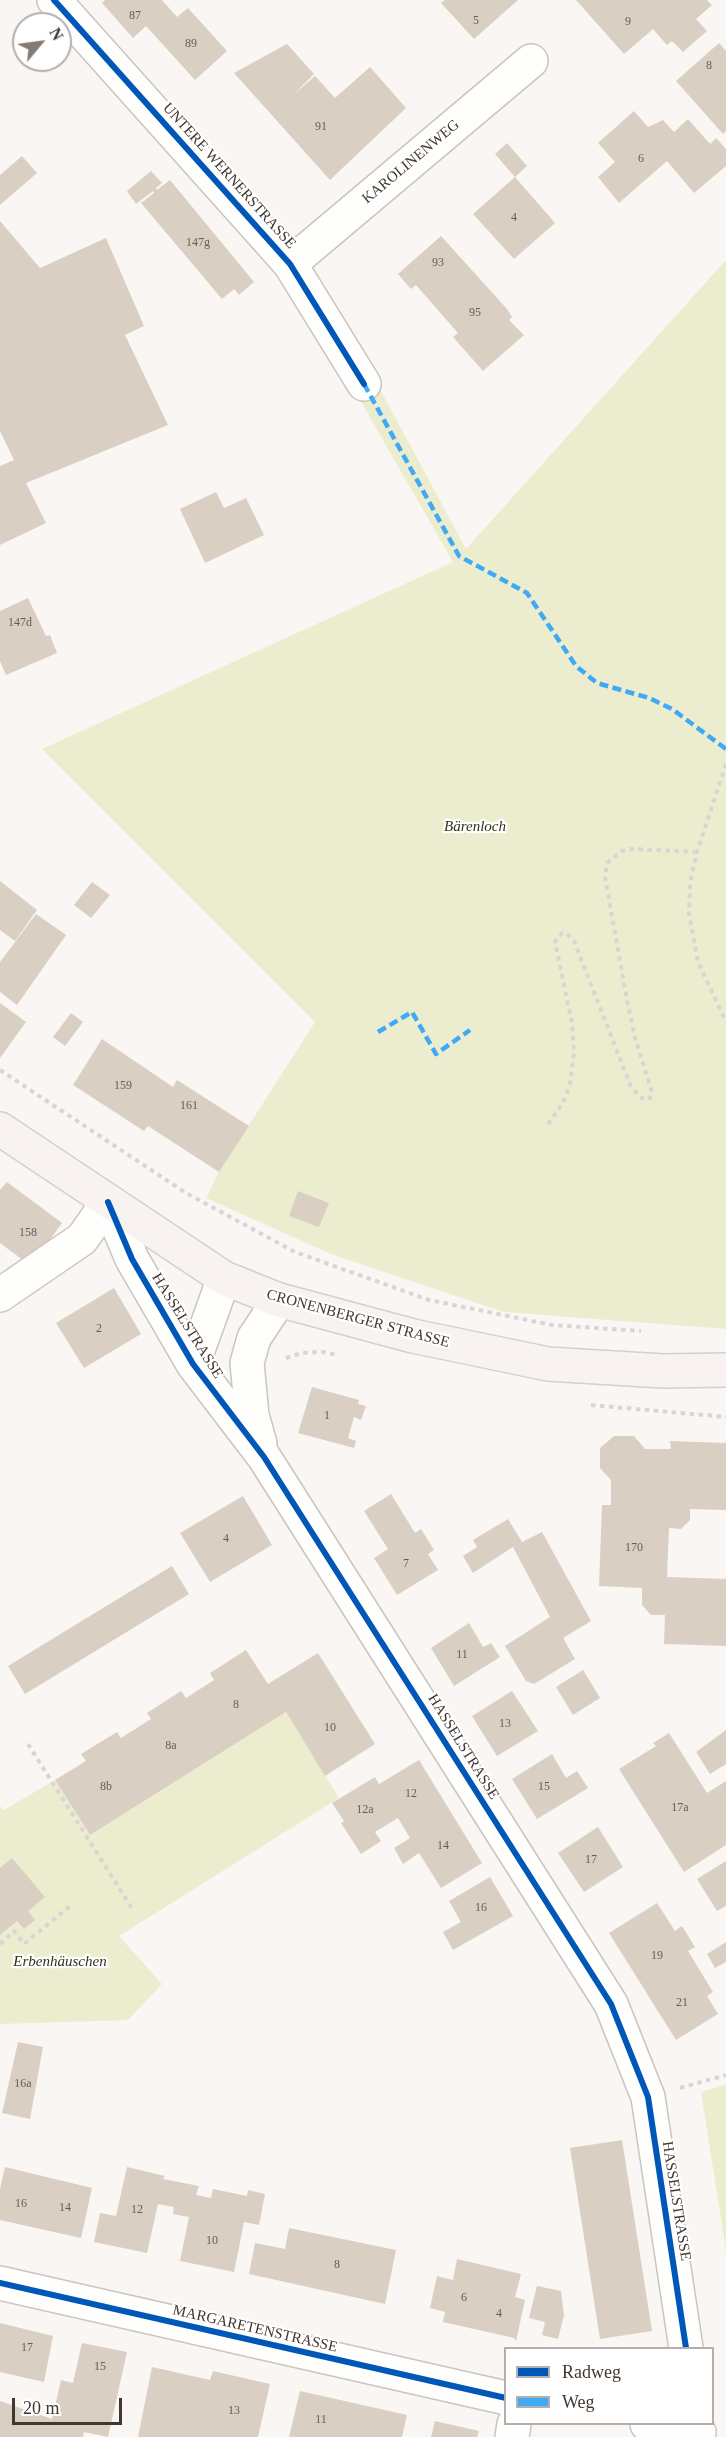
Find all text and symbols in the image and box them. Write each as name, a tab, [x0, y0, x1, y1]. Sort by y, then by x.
house number: 87	[129, 9, 141, 23]
north arrow	[12, 12, 72, 72]
house number: 5	[473, 14, 479, 28]
house number: 9	[625, 15, 631, 29]
text: N	[46, 25, 67, 43]
house number: 89	[185, 37, 197, 51]
house number: 8	[706, 59, 712, 73]
street label: UNTERE WERNERSTRASSE	[159, 99, 299, 253]
street label: KAROLINENWEG	[359, 116, 463, 208]
house number: 91	[315, 120, 327, 134]
house number: 6	[638, 152, 644, 166]
house number: 4	[511, 211, 517, 225]
house number: 147g	[186, 236, 210, 250]
house number: 93	[432, 256, 444, 270]
house number: 95	[469, 306, 481, 320]
house number: 147d	[8, 616, 32, 630]
park label: Bärenloch	[444, 818, 506, 836]
house number: 159	[114, 1079, 132, 1093]
house number: 161	[180, 1099, 198, 1113]
house number: 158	[19, 1226, 37, 1240]
street label: HASSELSTRASSE	[147, 1270, 227, 1382]
street label: CRONENBERGER STRASSE	[264, 1286, 452, 1352]
house number: 2	[96, 1322, 102, 1336]
house number: 1	[324, 1409, 330, 1423]
house number: 4	[223, 1532, 229, 1546]
house number: 170	[625, 1541, 643, 1555]
house number: 7	[403, 1557, 409, 1571]
house number: 11	[456, 1648, 468, 1662]
street label: HASSELSTRASSE	[423, 1691, 503, 1803]
house number: 8	[233, 1698, 239, 1712]
house number: 13	[499, 1717, 511, 1731]
house number: 10	[324, 1721, 336, 1735]
house number: 8a	[165, 1739, 177, 1753]
house number: 8b	[100, 1780, 112, 1794]
house number: 15	[538, 1780, 550, 1794]
house number: 12	[405, 1787, 417, 1801]
house number: 17a	[671, 1801, 689, 1815]
house number: 12a	[356, 1803, 374, 1817]
house number: 14	[437, 1839, 449, 1853]
house number: 17	[585, 1853, 597, 1867]
house number: 16	[475, 1901, 487, 1915]
house number: 19	[651, 1949, 663, 1963]
park label: Erbenhäuschen	[13, 1953, 107, 1971]
house number: 21	[676, 1996, 688, 2010]
house number: 16a	[14, 2077, 32, 2091]
street label: HASSELSTRASSE	[658, 2140, 694, 2262]
house number: 16	[15, 2197, 27, 2211]
house number: 14	[59, 2201, 71, 2215]
house number: 12	[131, 2203, 143, 2217]
house number: 10	[206, 2234, 218, 2248]
house number: 8	[334, 2258, 340, 2272]
house number: 6	[461, 2291, 467, 2305]
street label: MARGARETENSTRASSE	[171, 2301, 339, 2357]
house number: 4	[496, 2307, 502, 2321]
house number: 17	[21, 2341, 33, 2355]
legend	[504, 2347, 714, 2425]
house number: 15	[94, 2360, 106, 2374]
text: Radweg	[562, 2362, 621, 2382]
scale bar	[15, 2386, 124, 2424]
text: Weg	[562, 2392, 595, 2412]
text: 20 m	[23, 2398, 60, 2418]
house number: 13	[228, 2404, 240, 2418]
house number: 11	[315, 2413, 327, 2427]

